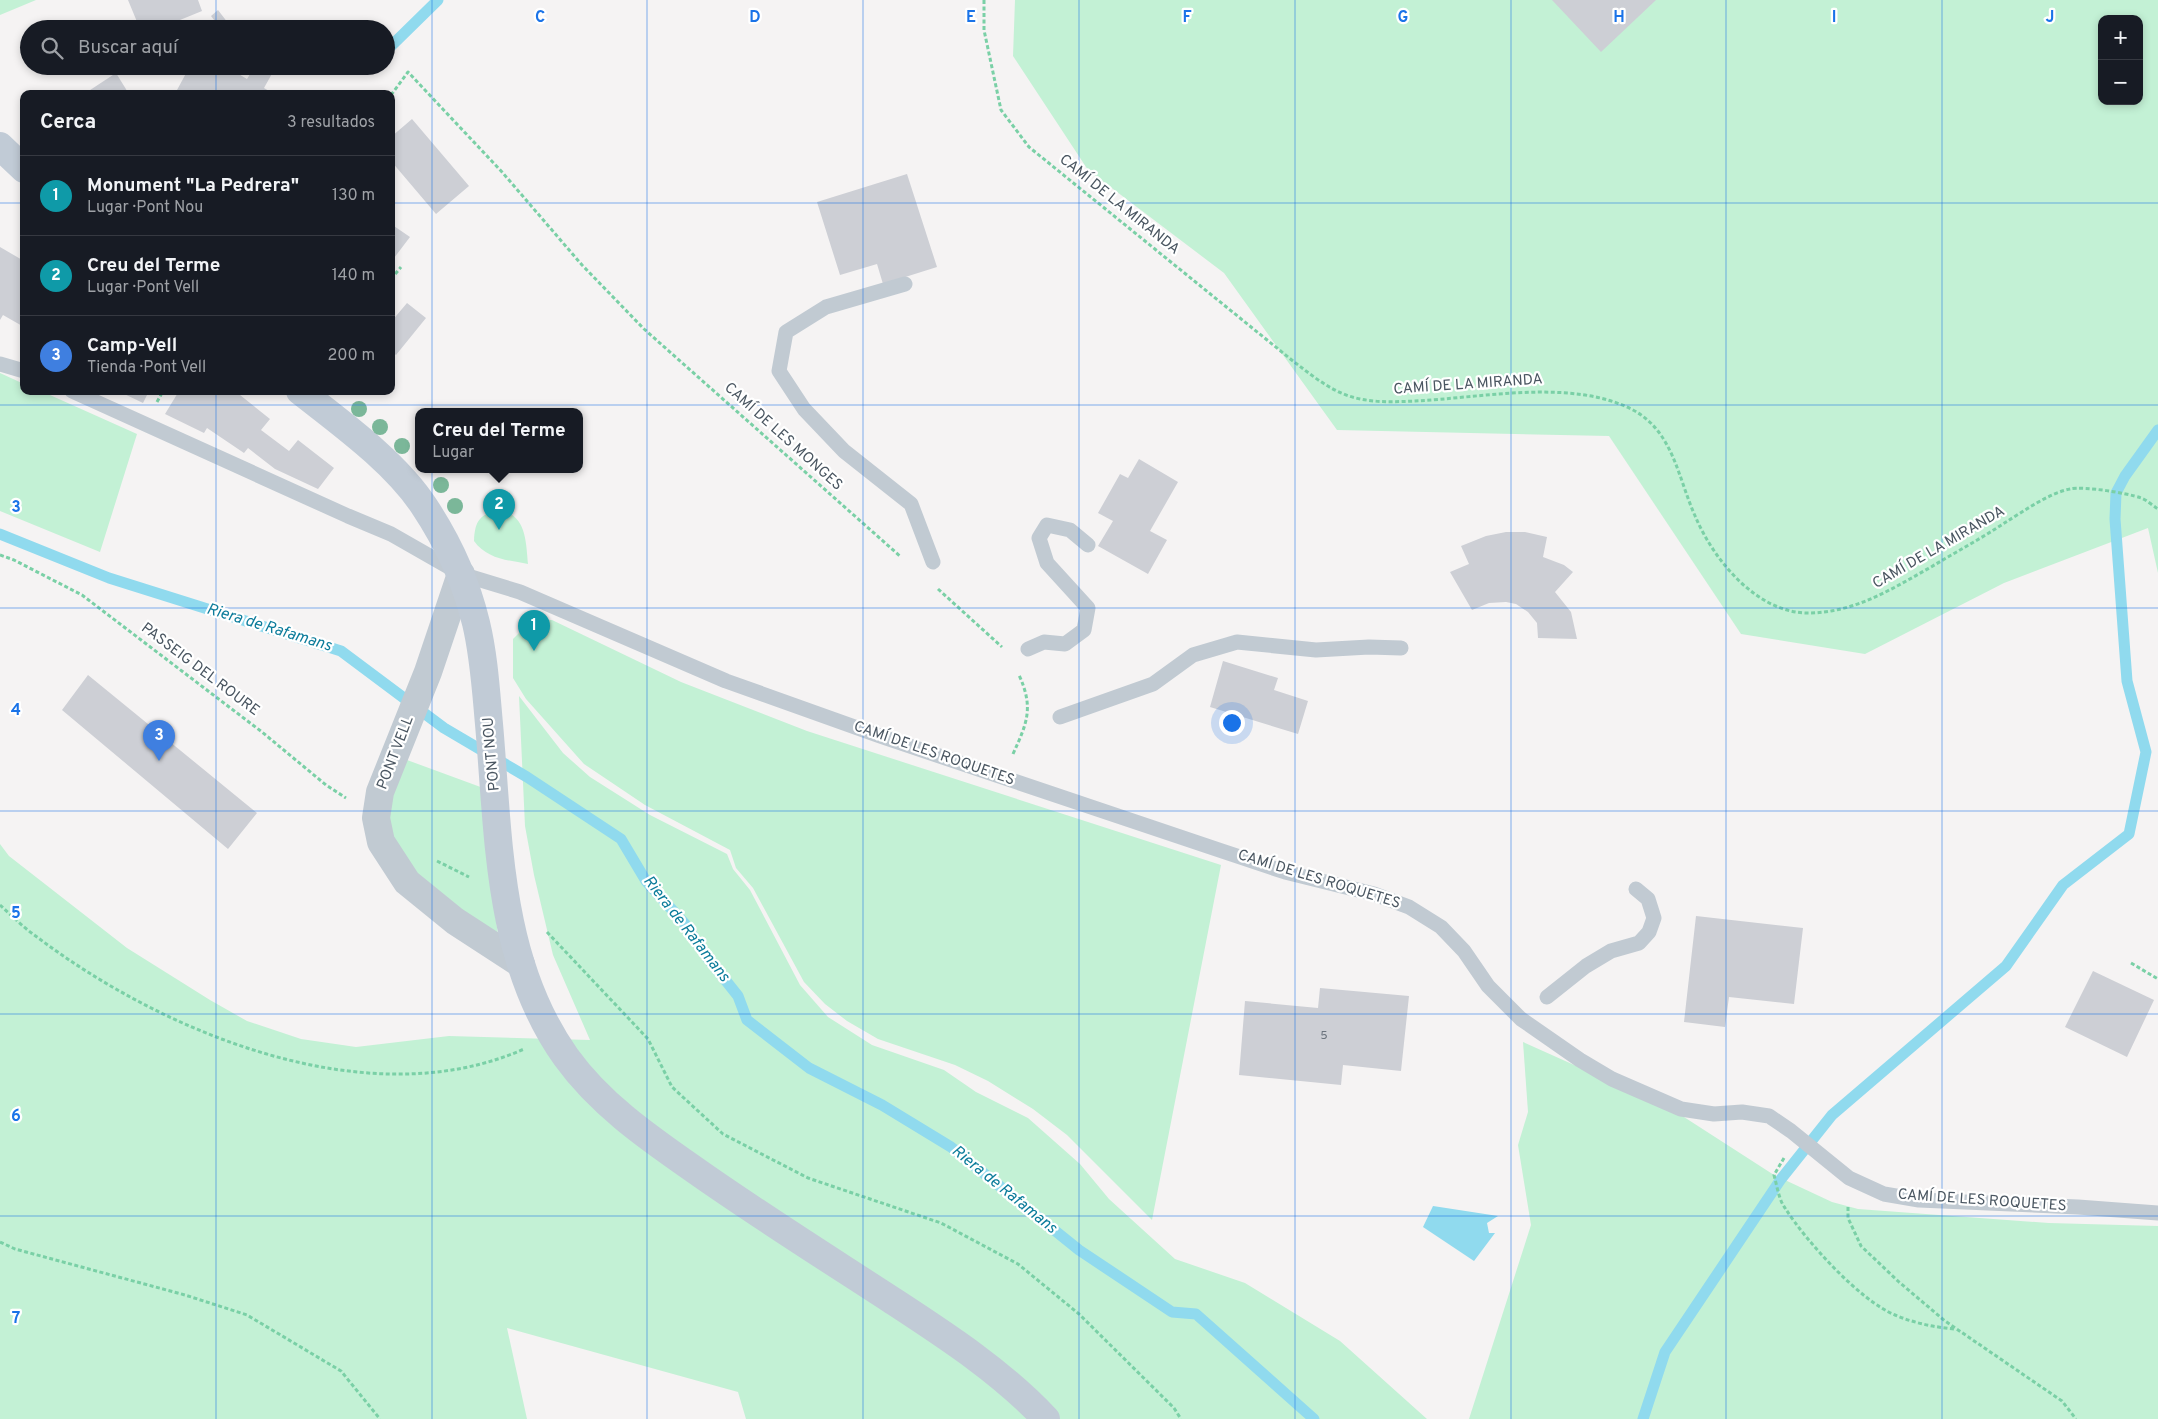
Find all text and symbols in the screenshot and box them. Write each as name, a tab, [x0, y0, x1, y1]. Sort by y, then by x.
text: C	[535, 8, 545, 28]
text: D	[749, 8, 761, 28]
text: E	[966, 8, 976, 28]
text: F	[1182, 8, 1192, 28]
text: G	[1398, 8, 1408, 28]
text: H	[1613, 8, 1625, 28]
text: I	[1832, 8, 1836, 28]
text: J	[2046, 8, 2054, 28]
map controls	[2098, 15, 2143, 105]
button: +	[2098, 15, 2143, 60]
search box	[20, 20, 395, 75]
icon: search	[38, 34, 66, 62]
text: Buscar aquí	[78, 36, 178, 60]
button: −	[2098, 60, 2143, 105]
text: Cerca	[40, 109, 96, 136]
text: 3 resultados	[287, 113, 375, 133]
street label: CAMÍ DE LA MIRANDA	[1055, 150, 1184, 259]
text: Monument "La Pedrera"	[87, 174, 299, 198]
text: 1	[53, 186, 59, 206]
text: 130 m	[332, 186, 375, 206]
text: Lugar · Pont Nou	[87, 198, 203, 218]
text: Creu del Terme	[87, 254, 220, 278]
text: 2	[51, 266, 61, 286]
text: 140 m	[332, 266, 375, 286]
text: Lugar · Pont Vell	[87, 278, 199, 298]
text: Camp-Vell	[87, 334, 177, 358]
text: 3	[51, 346, 61, 366]
text: 200 m	[327, 346, 375, 366]
text: Tienda · Pont Vell	[87, 358, 206, 378]
street label: CAMÍ DE LA MIRANDA	[1393, 369, 1543, 400]
street label: CAMÍ DE LES MONGES	[720, 378, 847, 495]
popup	[415, 408, 583, 473]
text: Creu del Terme	[432, 419, 566, 443]
text: Lugar	[432, 443, 474, 463]
pin: 2	[483, 489, 515, 530]
text: 3	[11, 498, 21, 518]
street label: CAMÍ DE LA MIRANDA	[1869, 502, 2008, 594]
water label: Riera de Rafamans	[204, 599, 335, 657]
pin: 1	[518, 610, 550, 651]
street label: PASSEIG DEL ROURE	[137, 619, 263, 721]
text: 4	[11, 701, 21, 721]
your location	[1219, 710, 1245, 736]
street label: PONT VELL	[373, 714, 419, 792]
street label: PONT NOU	[479, 716, 505, 792]
street label: CAMÍ DE LES ROQUETES	[851, 717, 1017, 791]
pin: 3	[143, 720, 175, 761]
street label: CAMÍ DE LES ROQUETES	[1235, 845, 1403, 914]
water label: Riera de Rafamans	[638, 872, 734, 987]
text: 5	[11, 904, 21, 924]
house number: 5	[1320, 1028, 1328, 1044]
text: 6	[11, 1107, 21, 1127]
water label: Riera de Rafamans	[947, 1141, 1061, 1239]
street label: CAMÍ DE LES ROQUETES	[1897, 1185, 2067, 1216]
text: 7	[12, 1309, 20, 1329]

